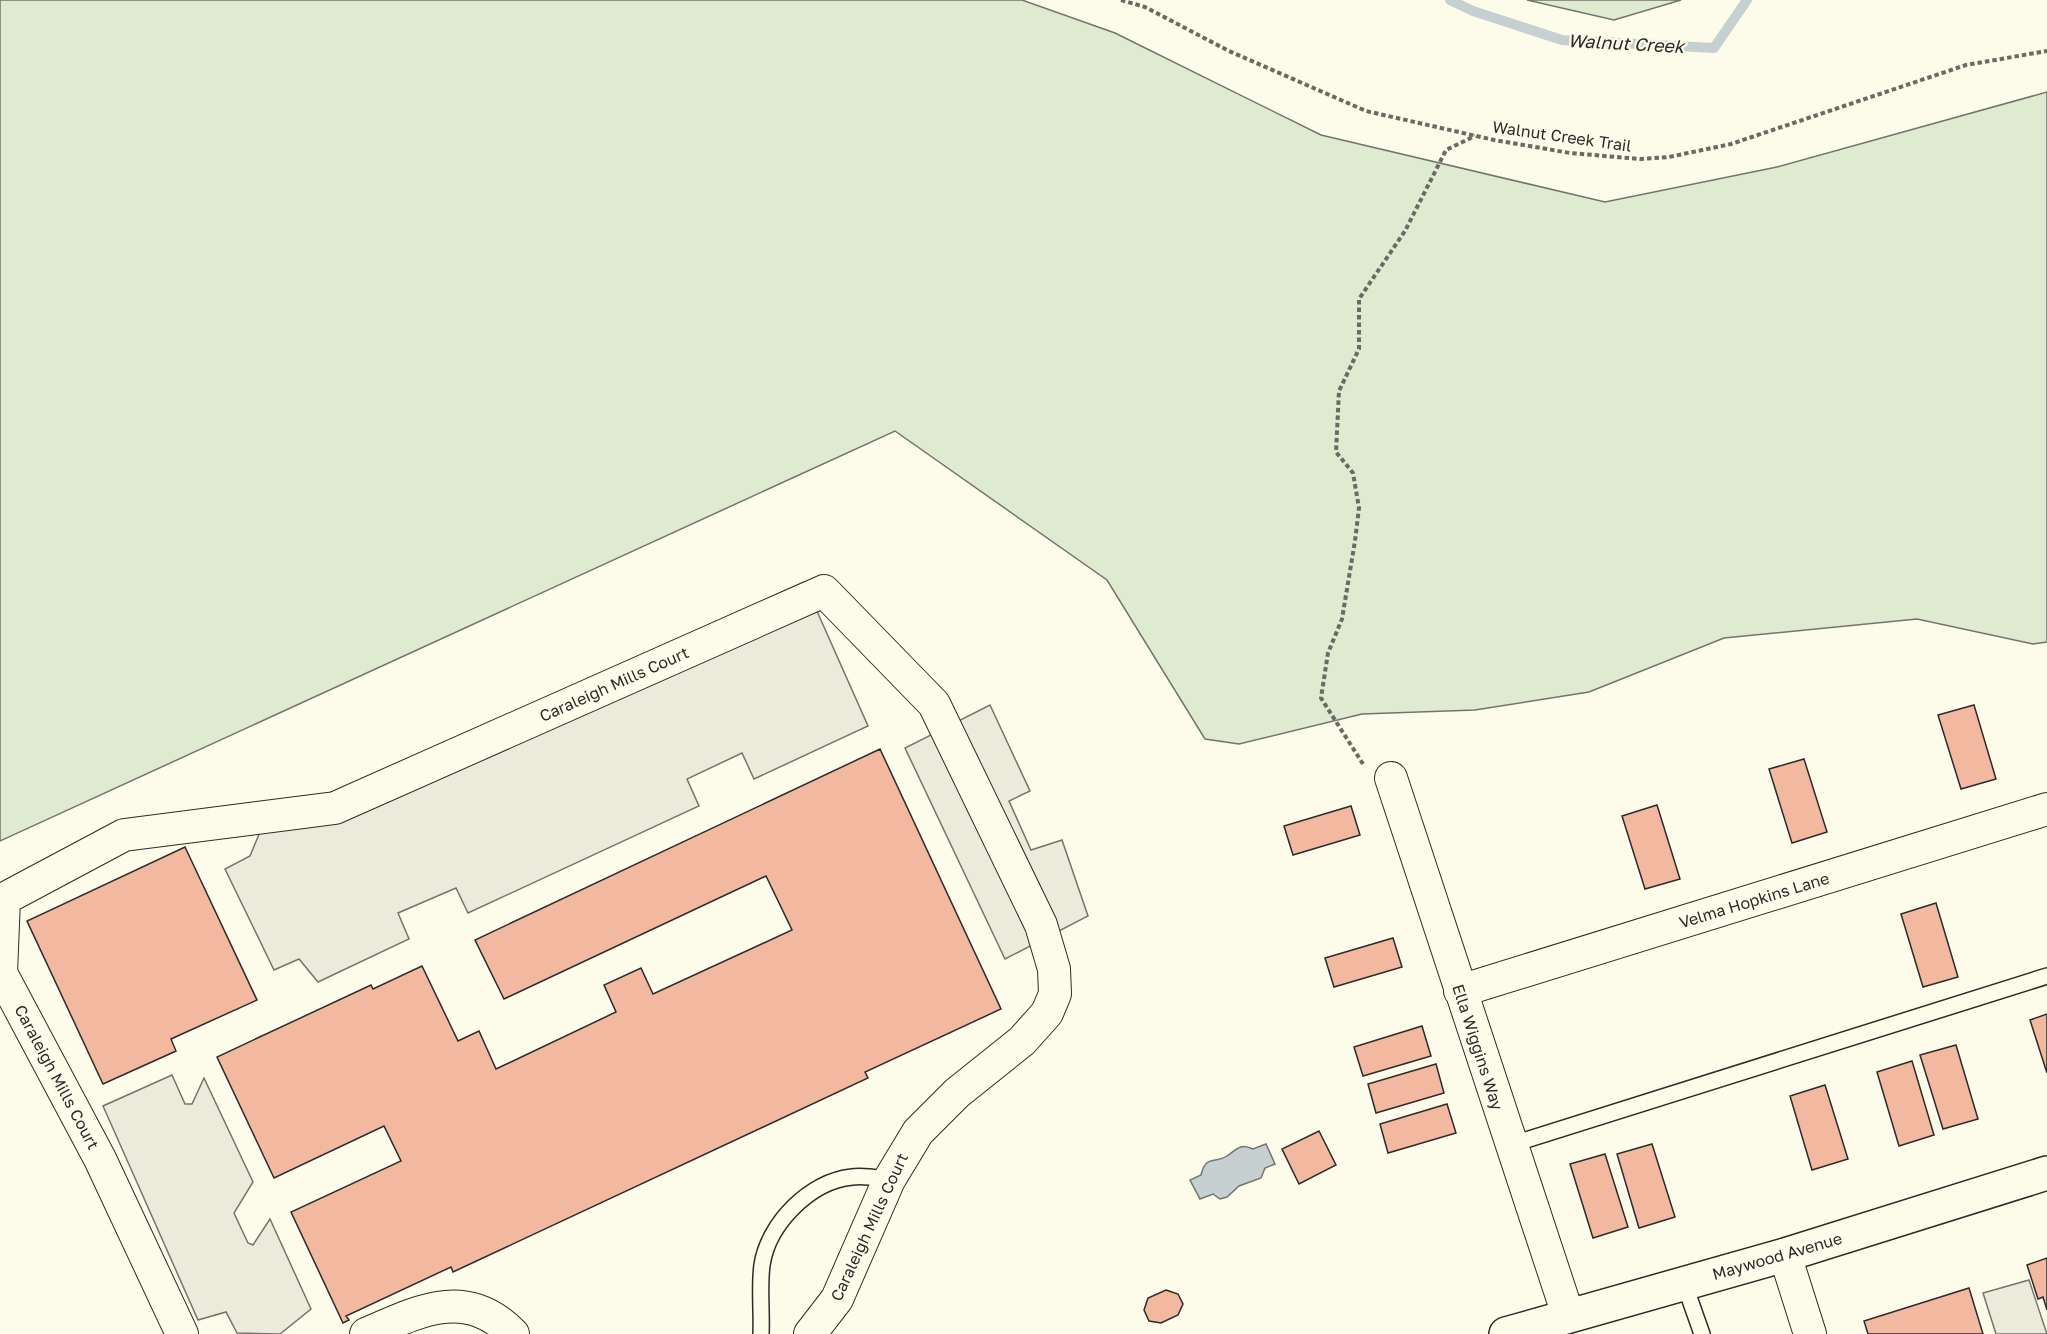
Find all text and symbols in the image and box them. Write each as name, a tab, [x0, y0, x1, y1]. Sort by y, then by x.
water label: Walnut Creek	[1567, 29, 1686, 57]
street label: Walnut Creek Trail	[1491, 116, 1633, 156]
street label: Caraleigh Mills Court	[536, 642, 692, 726]
street label: Velma Hopkins Lane	[1676, 868, 1832, 932]
street label: Ella Wiggins Way	[1448, 981, 1508, 1113]
street label: Caraleigh Mills Court	[10, 1001, 104, 1153]
street label: Caraleigh Mills Court	[826, 1150, 912, 1304]
street label: Maywood Avenue	[1710, 1228, 1844, 1284]

